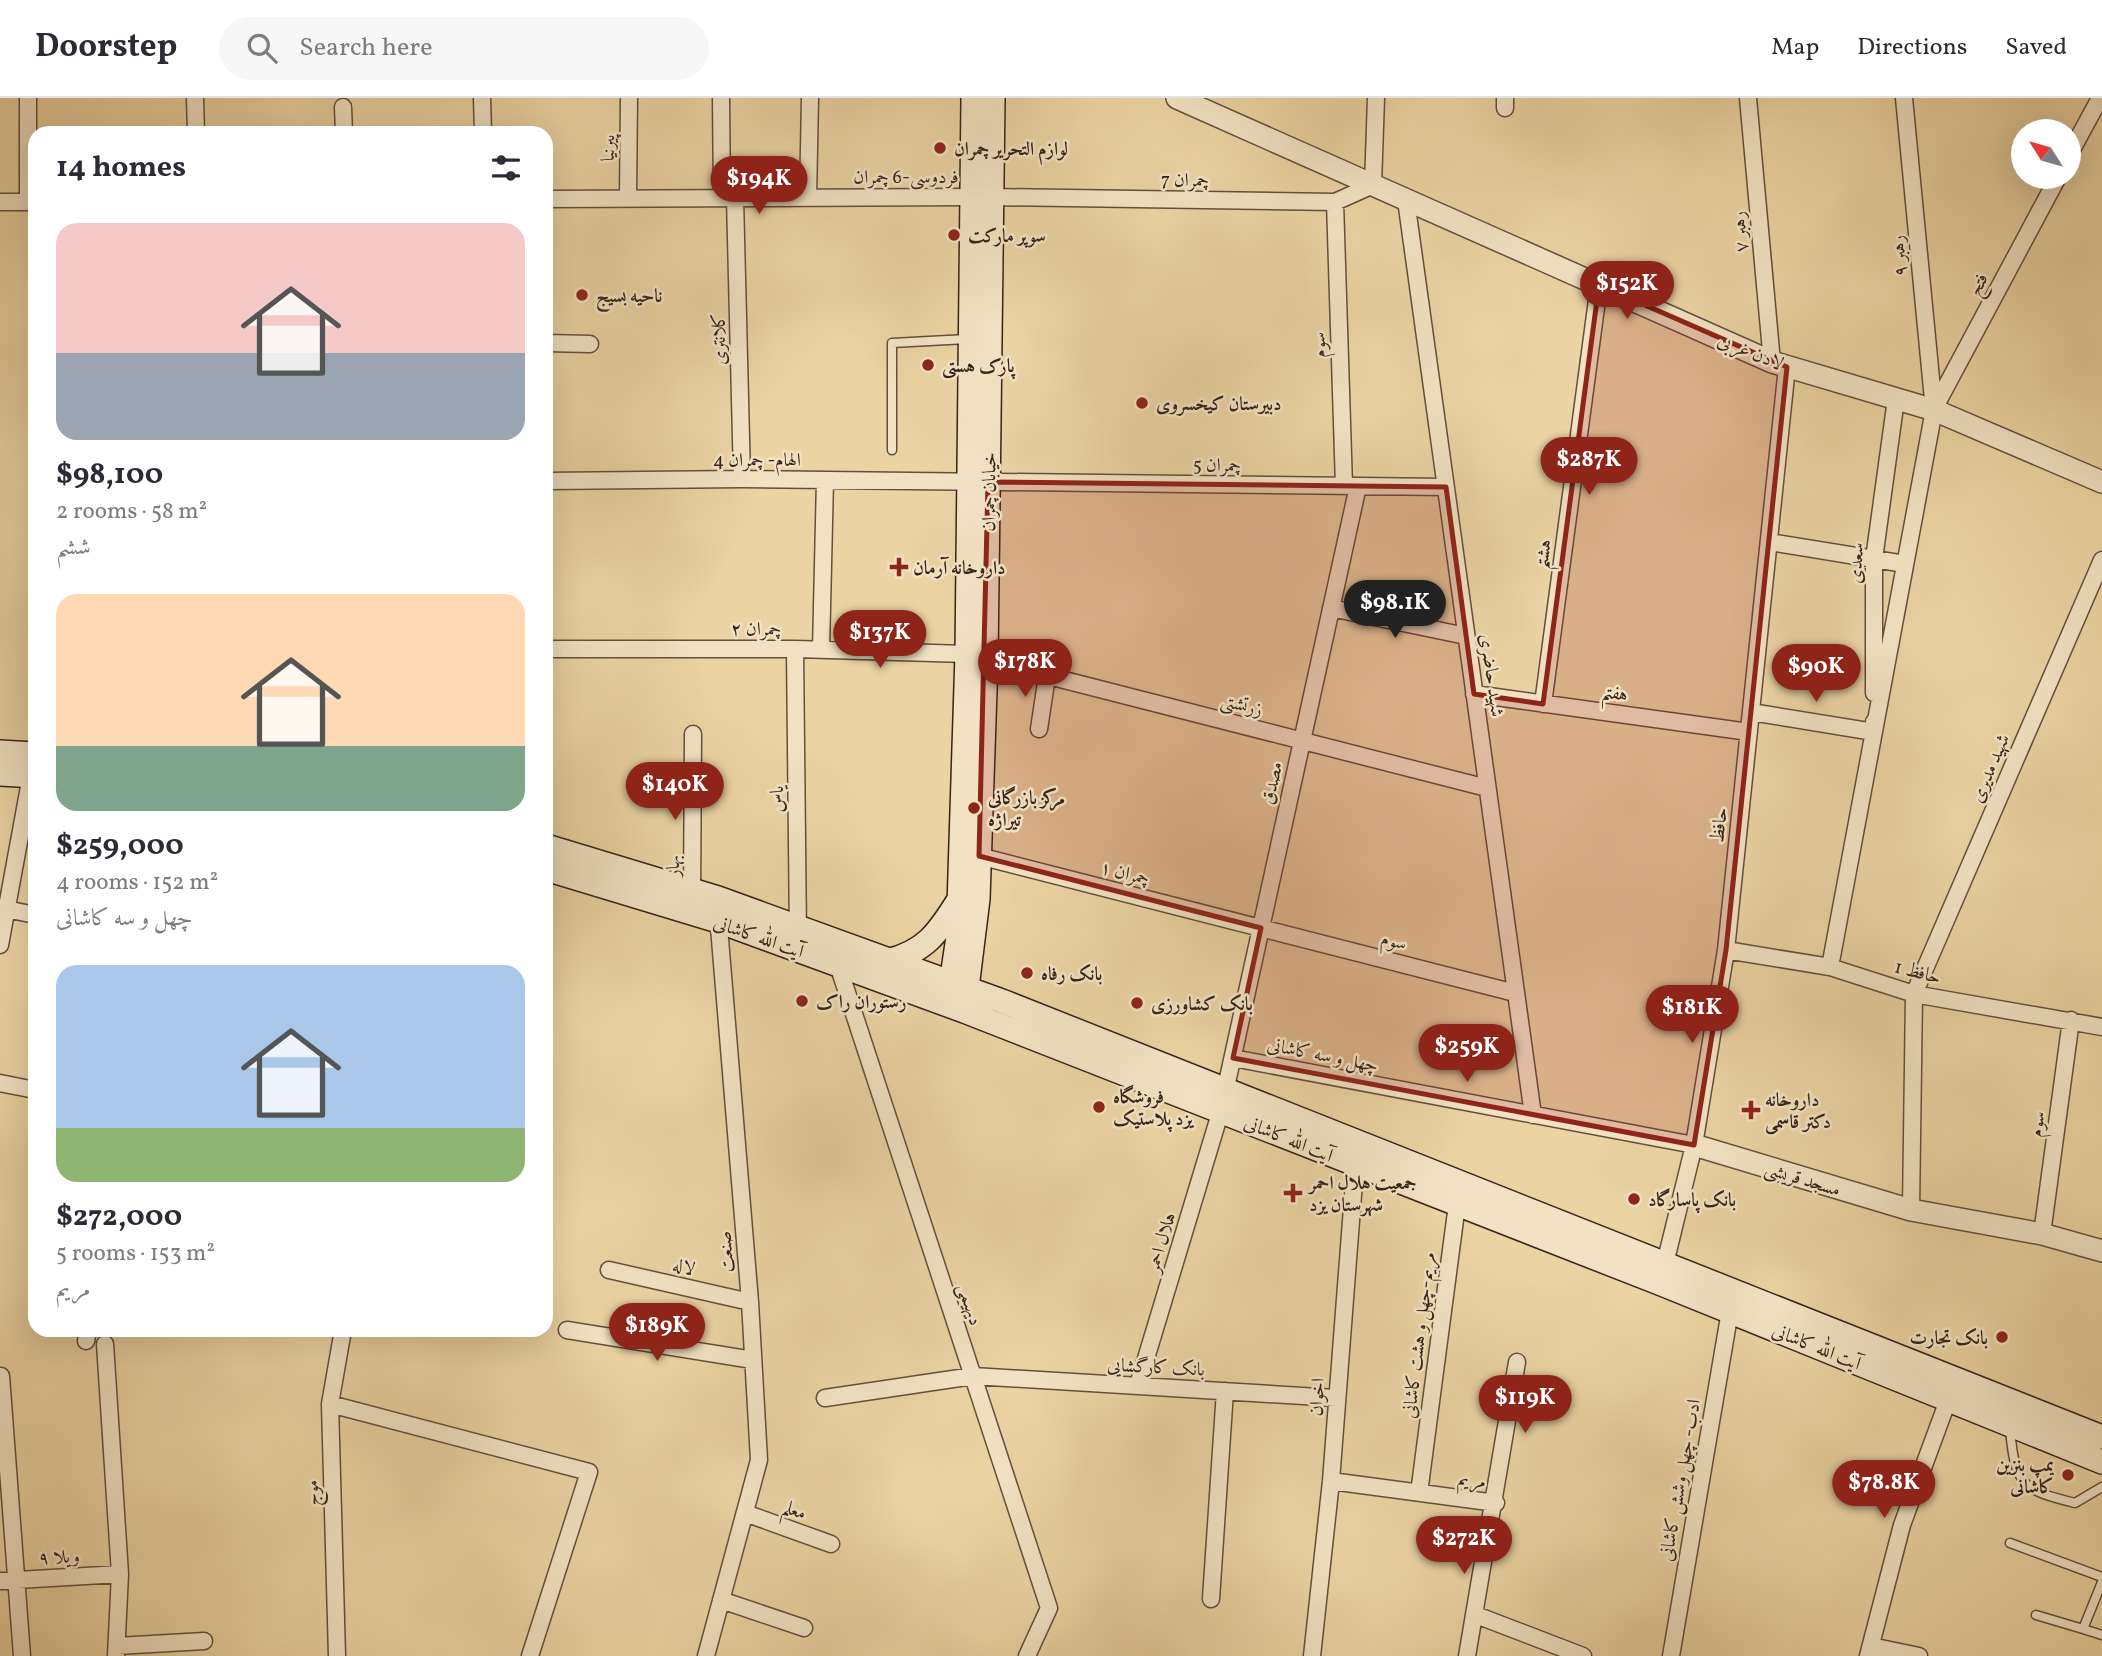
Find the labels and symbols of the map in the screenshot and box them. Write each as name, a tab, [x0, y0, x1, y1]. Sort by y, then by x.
north arrow	[2011, 119, 2081, 189]
street label: پیرنیا	[596, 133, 622, 162]
place label: لوازم التحریر چمران	[954, 137, 1068, 166]
marker: لوازم التحریر چمران	[932, 140, 948, 156]
pin: $194K	[710, 156, 808, 216]
street label: فردوسی-6 چمران	[853, 165, 959, 191]
street label: چمران 7	[1161, 168, 1209, 194]
street label: رهبر ۷	[1726, 210, 1756, 254]
place label: سوپر مارکت	[968, 224, 1046, 250]
marker: سوپر مارکت	[946, 227, 962, 243]
street label: رهبر ۹	[1885, 234, 1915, 278]
pin: $152K	[1578, 262, 1676, 321]
street label: فتح	[1962, 269, 1998, 302]
place label: ناحیه بسیج	[596, 284, 663, 313]
marker: ناحیه بسیج	[574, 287, 590, 303]
street label: کلانتری	[707, 313, 733, 365]
street label: لادن غربی	[1713, 328, 1787, 378]
street label: سوم	[1307, 331, 1335, 358]
place label: پارک هستی	[942, 354, 1016, 380]
marker: پارک هستی	[920, 357, 936, 373]
place label: دبیرستان کیخسروی	[1156, 392, 1282, 418]
marker: دبیرستان کیخسروی	[1134, 395, 1150, 411]
pin: $287K	[1540, 438, 1638, 497]
street label: الهام- چمران 4	[713, 448, 801, 476]
street label: خیابان چمران	[976, 452, 1004, 532]
street label: چمران 5	[1193, 453, 1241, 479]
street label: هشتم	[1529, 538, 1564, 572]
street label: سعدی	[1843, 542, 1871, 584]
place label: داروخانه آرمان	[913, 556, 1006, 582]
marker: داروخانه آرمان	[891, 559, 907, 575]
pin: $98.1K	[1338, 580, 1452, 640]
pin: $137K	[831, 610, 929, 670]
street label: چمران ۲	[731, 617, 781, 643]
street label: شهید حاضری	[1472, 632, 1510, 719]
pin: $178K	[976, 640, 1074, 699]
pin: $90K	[1775, 644, 1857, 704]
street label: هفتم	[1599, 679, 1630, 714]
street label: زرتشتی	[1218, 688, 1265, 724]
street label: شهید مدیری	[1965, 730, 2017, 807]
street label: مصدق	[1256, 760, 1290, 807]
pin: $140K	[626, 762, 724, 822]
street label: یاس	[765, 784, 791, 812]
place label: مرکز بازرگانی تیراژه	[987, 786, 1065, 834]
marker: مرکز بازرگانی تیراژه	[966, 800, 982, 816]
street label: حافظ	[1705, 806, 1735, 844]
street label: بهار	[661, 855, 687, 879]
street label: چمران ۱	[1097, 855, 1152, 893]
street label: آیت الله کاشانی	[710, 907, 810, 966]
street label: سوم	[1377, 926, 1409, 960]
street label: حافظ 1	[1892, 955, 1943, 991]
place label: بانک رفاه	[1041, 962, 1103, 988]
marker: بانک رفاه	[1019, 965, 1035, 981]
pin: $181K	[1643, 986, 1741, 1045]
place label: رستوران راک	[816, 990, 907, 1016]
place label: بانک کشاورزی	[1151, 992, 1253, 1018]
marker: رستوران راک	[794, 993, 810, 1009]
marker: بانک کشاورزی	[1129, 995, 1145, 1011]
pin: $259K	[1418, 1024, 1516, 1084]
street label: چهل و سه کاشانی	[1265, 1032, 1381, 1079]
place label: فروشگاه یزد پلاستیک	[1113, 1084, 1194, 1133]
place label: داروخانه دکتر قاسمی	[1765, 1088, 1831, 1136]
marker: فروشگاه یزد پلاستیک	[1091, 1099, 1107, 1115]
marker: داروخانه دکتر قاسمی	[1743, 1102, 1759, 1118]
street label: آیت الله کاشانی	[1240, 1107, 1340, 1170]
street label: سوم	[2023, 1110, 2055, 1139]
street label: مسجد قریشی	[1761, 1156, 1844, 1204]
place label: جمعیت هلال احمر شهرستان یزد	[1307, 1171, 1417, 1219]
marker: جمعیت هلال احمر شهرستان یزد	[1283, 1183, 1303, 1203]
place label: بانک پاسارگاد	[1648, 1188, 1736, 1214]
marker: بانک پاسارگاد	[1626, 1191, 1642, 1207]
street label: هلال احمر	[1140, 1209, 1183, 1278]
street label: صنعت	[712, 1230, 742, 1274]
street label: مریم-چهل و هشت کاشانی	[1397, 1251, 1445, 1420]
street label: لاله	[670, 1253, 697, 1283]
street label: دیهیمی	[950, 1280, 988, 1329]
pin: $189K	[608, 1304, 706, 1363]
street label: آیت الله کاشانی	[1768, 1315, 1868, 1378]
place label: بانک تجارت	[1909, 1326, 1988, 1352]
marker: بانک تجارت	[1994, 1329, 2010, 1345]
street label: بانک کارگشایی	[1106, 1352, 1206, 1384]
pin: $119K	[1476, 1376, 1574, 1435]
street label: اخوان	[1304, 1377, 1332, 1417]
street label: ادب- چهل وشش کاشانی	[1654, 1397, 1708, 1563]
place label: پمپ بنزین کاشانی	[1996, 1453, 2055, 1501]
pin: $78.8K	[1827, 1460, 1941, 1520]
street label: مریم	[1456, 1466, 1487, 1498]
marker: پمپ بنزین کاشانی	[2060, 1467, 2076, 1483]
street label: موج	[300, 1479, 329, 1507]
street label: معلم	[777, 1495, 810, 1532]
pin: $272K	[1415, 1516, 1513, 1576]
street label: ویلا ۹	[38, 1544, 81, 1572]

